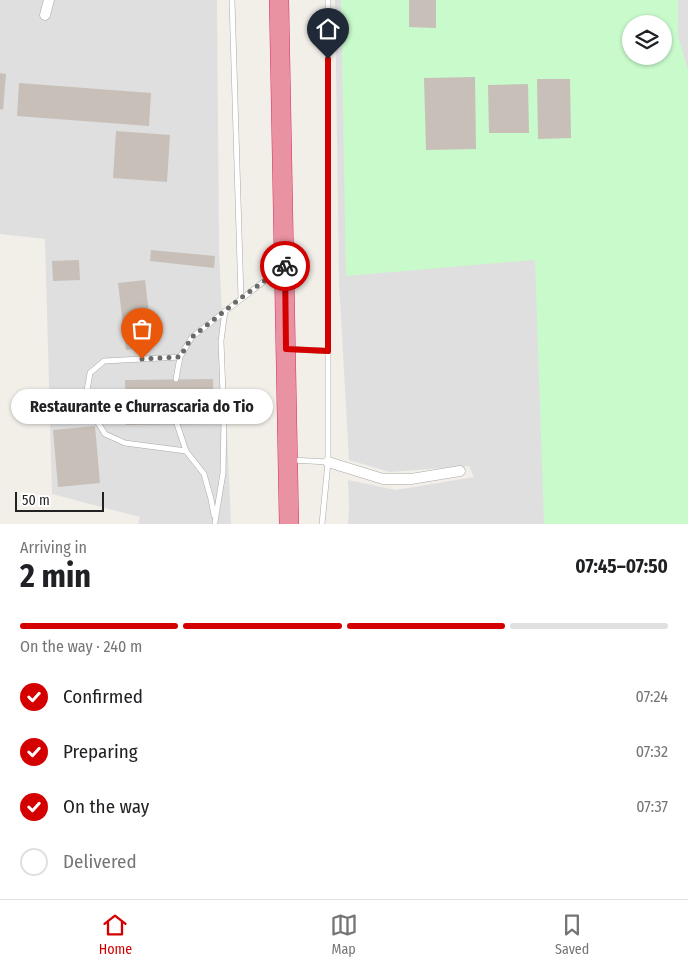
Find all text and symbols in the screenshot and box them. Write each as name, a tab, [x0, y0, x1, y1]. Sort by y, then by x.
pin	[307, 8, 349, 59]
icon: home	[314, 15, 342, 43]
map controls	[622, 15, 672, 65]
button: layers	[622, 15, 672, 65]
courier	[260, 241, 310, 291]
icon: bike	[271, 252, 299, 280]
pin	[121, 308, 163, 359]
icon: bag	[128, 315, 156, 343]
callout: Restaurante e Churrascaria do Tio	[11, 389, 273, 424]
text: Restaurante e Churrascaria do Tio	[30, 397, 254, 416]
scale bar	[15, 489, 104, 512]
text: 50 m	[22, 492, 50, 509]
text: Arriving in	[20, 538, 87, 557]
text: 07:45–07:50	[575, 555, 668, 578]
text: 2 min	[20, 557, 91, 595]
text: On the way · 240 m	[20, 637, 142, 656]
icon: check	[20, 683, 48, 711]
text: Confirmed	[63, 685, 143, 708]
text: 07:24	[636, 687, 668, 706]
icon: check	[20, 738, 48, 766]
text: Preparing	[63, 740, 138, 763]
text: 07:32	[636, 742, 668, 761]
icon: check	[20, 793, 48, 821]
text: On the way	[63, 795, 149, 818]
text: 07:37	[636, 797, 668, 816]
text: Delivered	[63, 850, 137, 873]
tab: Home	[99, 911, 132, 958]
tab: Map	[330, 911, 358, 958]
tab: Saved	[555, 911, 589, 958]

